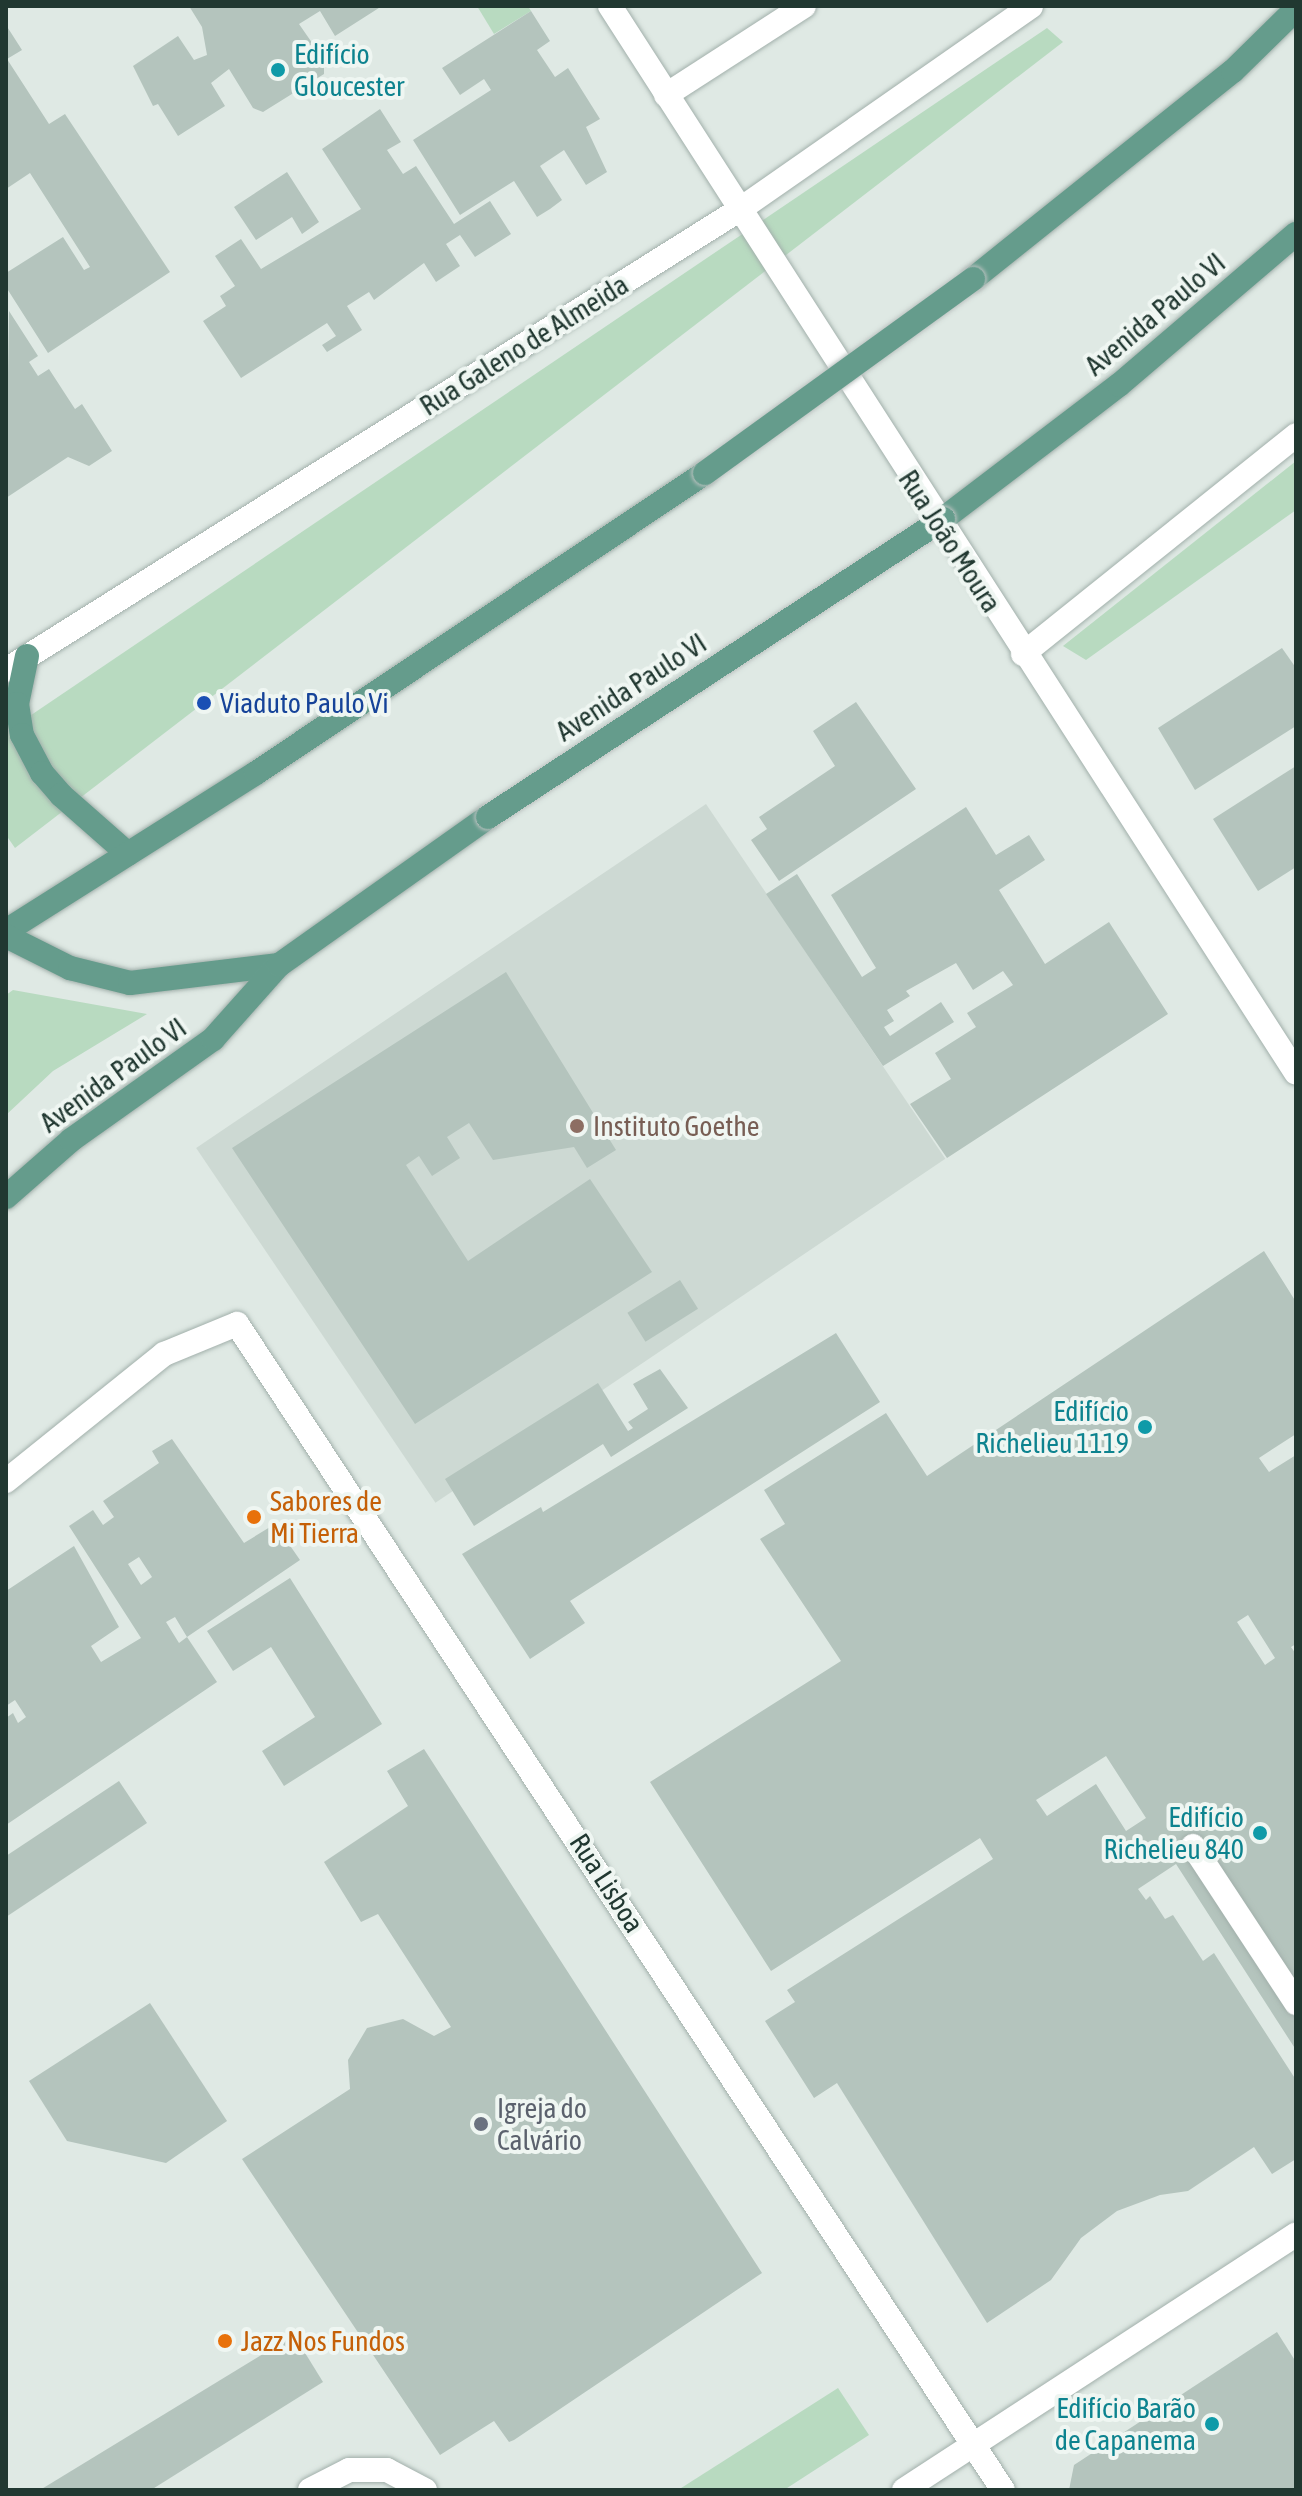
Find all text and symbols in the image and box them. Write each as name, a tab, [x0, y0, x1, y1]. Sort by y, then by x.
place label: Edifício Gloucester	[294, 37, 404, 103]
marker: Edifício Gloucester	[269, 61, 287, 79]
street label: Avenida Paulo VI	[1078, 246, 1232, 382]
street label: Rua Galeno de Almeida	[414, 267, 634, 423]
street label: Rua João Moura	[892, 464, 1008, 618]
street label: Avenida Paulo VI	[549, 626, 713, 748]
place label: Viaduto Paulo Vi	[220, 686, 389, 720]
marker: Viaduto Paulo Vi	[195, 694, 213, 712]
street label: Avenida Paulo VI	[33, 1011, 193, 1139]
place label: Instituto Goethe	[593, 1109, 760, 1143]
marker: Instituto Goethe	[568, 1117, 586, 1135]
place label: Edifício Richelieu 1119	[975, 1394, 1129, 1460]
marker: Edifício Richelieu 1119	[1136, 1418, 1154, 1436]
place label: Sabores de Mi Tierra	[270, 1484, 382, 1550]
marker: Sabores de Mi Tierra	[245, 1508, 263, 1526]
place label: Edifício Richelieu 840	[1103, 1800, 1244, 1866]
marker: Edifício Richelieu 840	[1251, 1824, 1269, 1842]
street label: Rua Lisboa	[563, 1827, 651, 1939]
place label: Igreja do Calvário	[497, 2091, 587, 2157]
marker: Igreja do Calvário	[472, 2115, 490, 2133]
place label: Jazz Nos Fundos	[241, 2324, 405, 2358]
marker: Jazz Nos Fundos	[216, 2332, 234, 2350]
place label: Edifício Barão de Capanema	[1055, 2391, 1196, 2457]
marker: Edifício Barão de Capanema	[1203, 2415, 1221, 2433]

